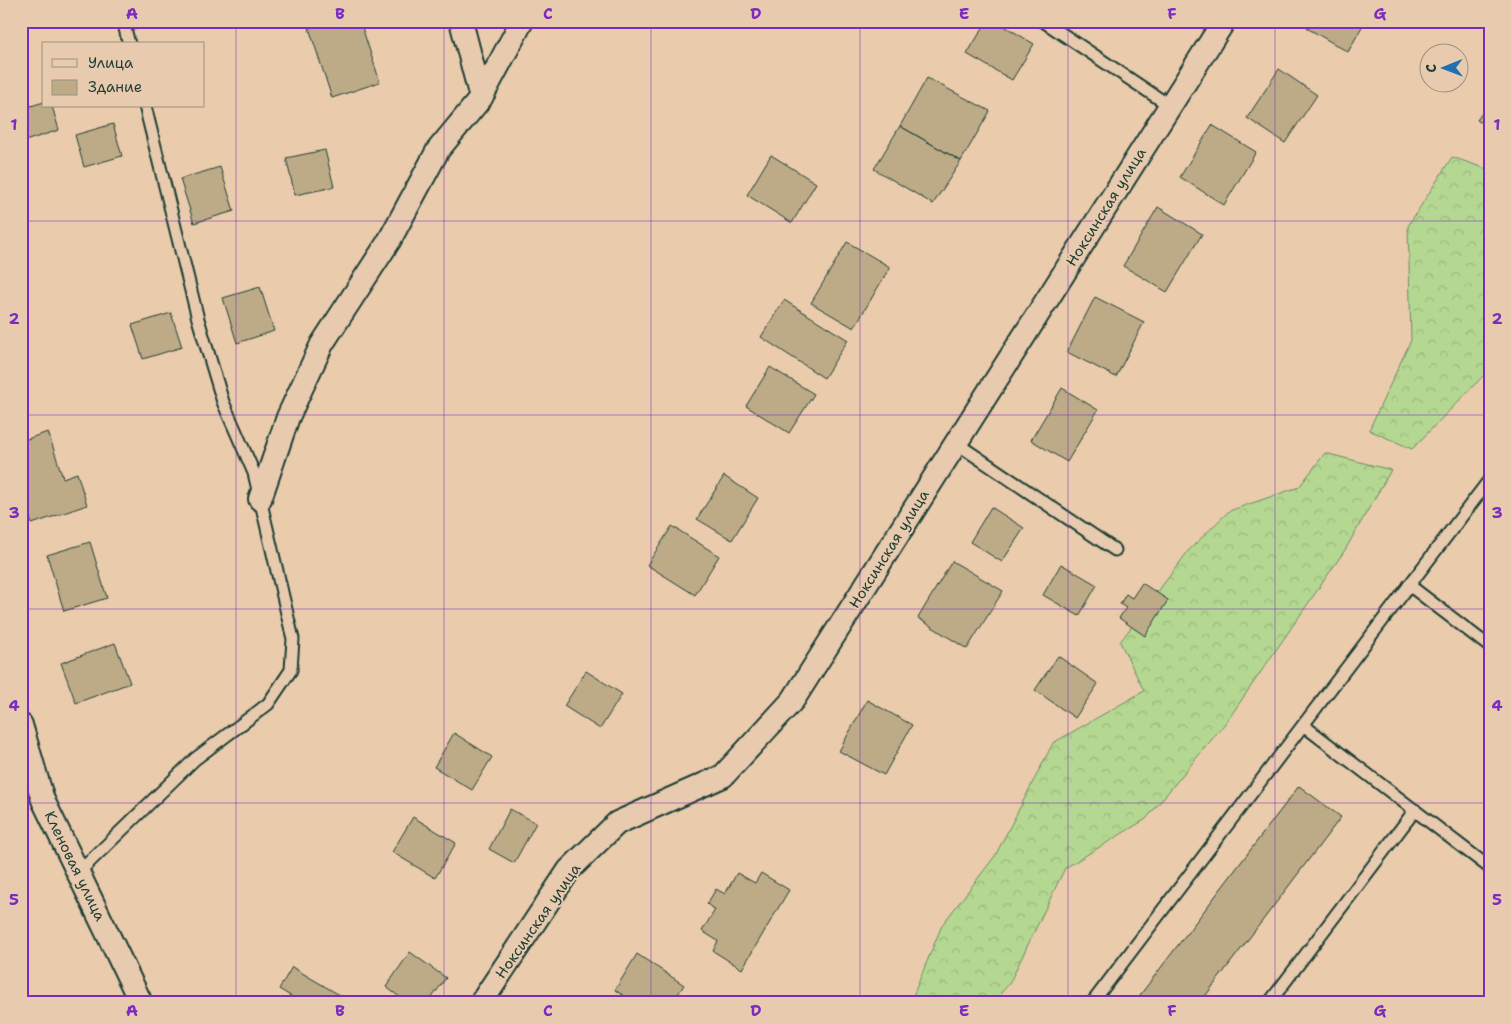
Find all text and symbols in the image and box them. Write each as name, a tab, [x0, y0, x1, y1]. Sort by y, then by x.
text: A	[126, 3, 138, 24]
text: B	[335, 3, 345, 24]
text: C	[543, 3, 553, 24]
text: D	[750, 3, 762, 24]
text: E	[959, 3, 969, 24]
text: F	[1167, 3, 1177, 24]
text: G	[1374, 3, 1387, 24]
legend	[42, 42, 205, 108]
north arrow	[1418, 42, 1468, 92]
text: Улица	[88, 53, 134, 73]
text: С	[1422, 64, 1440, 73]
text: Здание	[88, 77, 142, 97]
text: 1	[10, 114, 18, 135]
text: 1	[1493, 114, 1501, 135]
street label: Ноксинская улица	[1061, 143, 1151, 270]
text: 2	[8, 308, 20, 329]
text: 2	[1491, 308, 1503, 329]
street label: Ноксинская улица	[844, 485, 934, 612]
text: 3	[8, 502, 20, 523]
text: 3	[1491, 502, 1503, 523]
text: 4	[8, 695, 20, 716]
text: 4	[1491, 695, 1503, 716]
street label: Кленовая улица	[40, 808, 111, 925]
street label: Ноксинская улица	[491, 859, 586, 983]
text: 5	[9, 889, 19, 910]
text: 5	[1492, 889, 1502, 910]
text: A	[126, 1000, 138, 1021]
text: B	[335, 1000, 345, 1021]
text: C	[543, 1000, 553, 1021]
text: D	[750, 1000, 762, 1021]
text: E	[959, 1000, 969, 1021]
text: F	[1167, 1000, 1177, 1021]
text: G	[1374, 1000, 1387, 1021]

